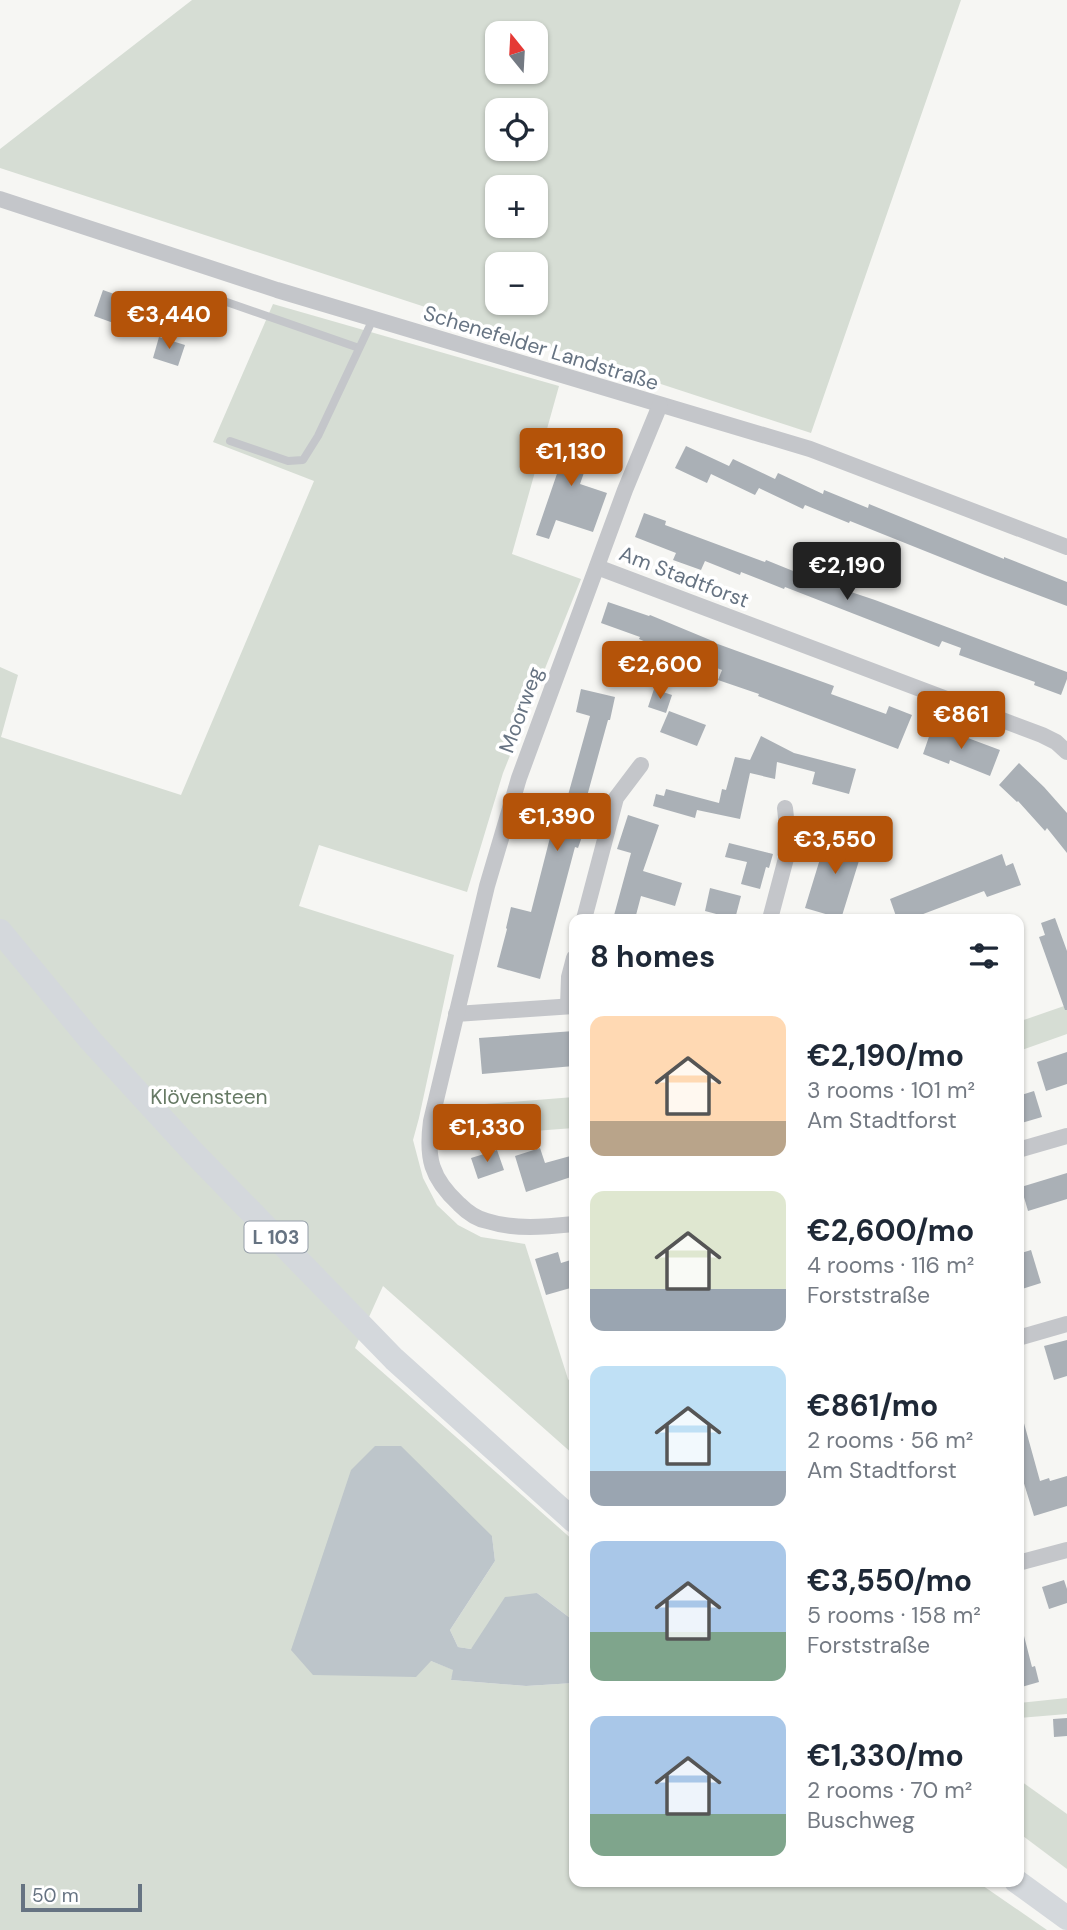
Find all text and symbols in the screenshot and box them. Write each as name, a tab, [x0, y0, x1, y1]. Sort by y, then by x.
north arrow	[485, 21, 548, 84]
map controls	[485, 21, 548, 315]
button: locate	[485, 98, 548, 161]
button: +	[485, 175, 548, 238]
button: −	[485, 252, 548, 315]
pin: €3,440	[112, 292, 226, 351]
text: €3,440	[127, 299, 211, 329]
street label: Schenefelder Landstraße	[420, 299, 662, 397]
pin: €1,130	[514, 428, 628, 488]
text: €1,130	[536, 436, 606, 466]
street label: Am Stadtforst	[615, 539, 753, 615]
pin: €2,190	[790, 542, 904, 602]
text: €2,190	[809, 550, 885, 580]
pin: €2,600	[603, 642, 717, 701]
text: €2,600	[618, 649, 702, 679]
street label: Moorweg	[493, 663, 550, 757]
pin: €861	[920, 692, 1002, 751]
text: €861	[933, 699, 989, 729]
pin: €1,390	[500, 794, 614, 853]
text: €1,390	[519, 801, 595, 831]
pin: €3,550	[778, 816, 892, 876]
text: €3,550	[794, 824, 876, 854]
text: 8 homes	[590, 937, 715, 976]
icon: filters	[965, 937, 1003, 975]
text: €2,190/mo	[807, 1036, 964, 1075]
icon: home	[646, 1044, 730, 1128]
text: 3 rooms · 101 m²	[807, 1075, 975, 1105]
park label: Klövensteen	[150, 1083, 268, 1111]
pin: €1,330	[430, 1104, 544, 1164]
text: Am Stadtforst	[807, 1105, 957, 1135]
text: €1,330	[449, 1112, 525, 1142]
text: €2,600/mo	[807, 1211, 974, 1250]
icon: home	[646, 1219, 730, 1303]
road number: L 103	[244, 1222, 308, 1252]
text: 4 rooms · 116 m²	[807, 1250, 974, 1280]
text: Forststraße	[807, 1280, 930, 1310]
text: €861/mo	[807, 1386, 938, 1425]
icon: home	[646, 1394, 730, 1478]
text: 2 rooms · 56 m²	[807, 1425, 973, 1455]
text: Am Stadtforst	[807, 1455, 957, 1485]
text: €3,550/mo	[807, 1561, 972, 1600]
icon: home	[646, 1569, 730, 1653]
text: 5 rooms · 158 m²	[807, 1600, 981, 1630]
text: Forststraße	[807, 1630, 930, 1660]
text: €1,330/mo	[807, 1736, 964, 1775]
icon: home	[646, 1744, 730, 1828]
text: 2 rooms · 70 m²	[807, 1775, 972, 1805]
text: Buschweg	[807, 1805, 915, 1835]
scale bar	[21, 1881, 142, 1913]
text: 50 m	[32, 1883, 79, 1908]

